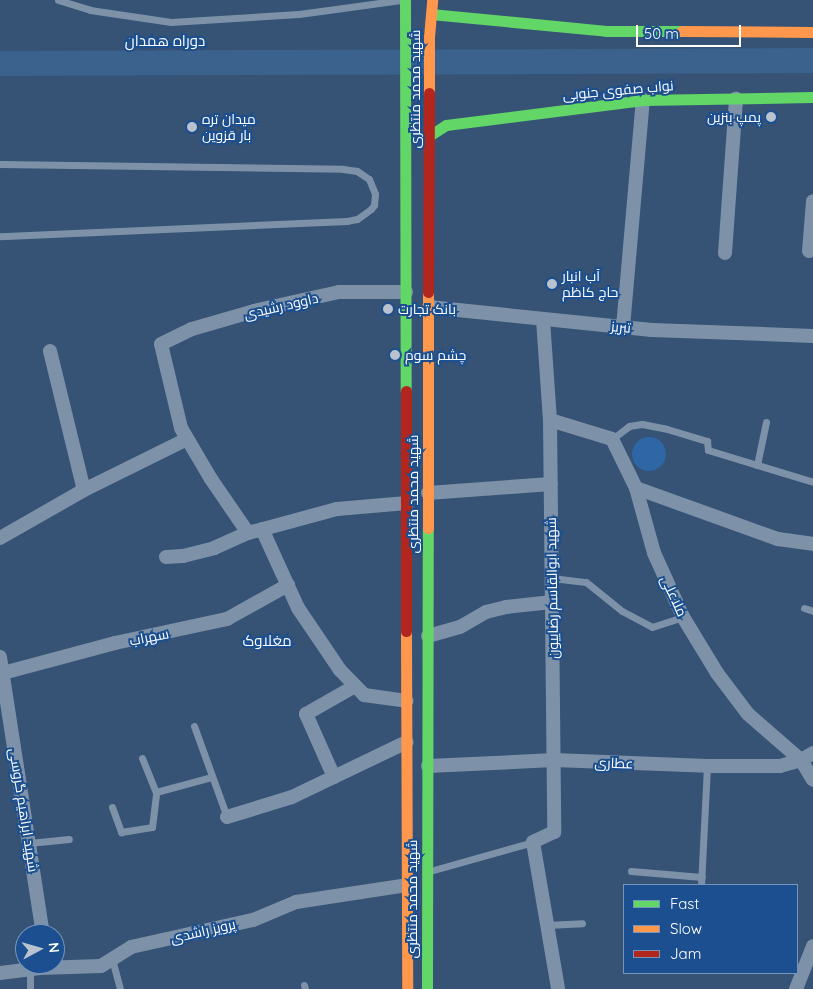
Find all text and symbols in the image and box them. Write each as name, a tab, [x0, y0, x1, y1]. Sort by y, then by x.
scale bar	[638, 15, 743, 47]
text: 50 m	[644, 24, 679, 43]
street label: شهید محمد منتظری	[407, 30, 423, 148]
district label: دوراه همدان	[125, 32, 205, 50]
street label: نواب صفوی جنوبی	[562, 77, 674, 103]
place label: پمپ بنزین	[707, 109, 761, 125]
place label: میدان تره بار قزوین	[202, 111, 256, 144]
marker: پمپ بنزین	[765, 111, 777, 123]
marker: میدان تره بار قزوین	[186, 121, 198, 133]
place label: آب انبار حاج کاظم	[562, 268, 618, 300]
marker: آب انبار حاج کاظم	[546, 278, 558, 290]
street label: داوود رشیدی	[242, 289, 320, 323]
place label: بانک تجارت	[398, 301, 456, 317]
marker: بانک تجارت	[382, 303, 394, 315]
street label: تبریز	[610, 318, 632, 336]
place label: چشم سوم	[405, 347, 466, 363]
marker: چشم سوم	[389, 349, 401, 361]
street label: شهید محمد منتظری	[405, 435, 421, 553]
street label: شهید ابوالقاسم رضاییون	[542, 517, 562, 659]
street label: ملاعلی	[657, 573, 691, 619]
street label: سهراب	[128, 625, 170, 649]
district label: مغلاوک	[242, 632, 292, 650]
street label: شهید ابراهیم گروسی	[6, 747, 42, 873]
street label: عطاری	[594, 754, 634, 772]
street label: شهید محمد منتظری	[404, 840, 420, 958]
legend	[623, 884, 798, 974]
text: Fast	[670, 894, 699, 913]
street label: پرویز راشدی	[169, 915, 237, 947]
text: Slow	[670, 919, 702, 938]
north arrow	[15, 924, 65, 974]
text: N	[44, 941, 63, 954]
text: Jam	[670, 944, 701, 963]

